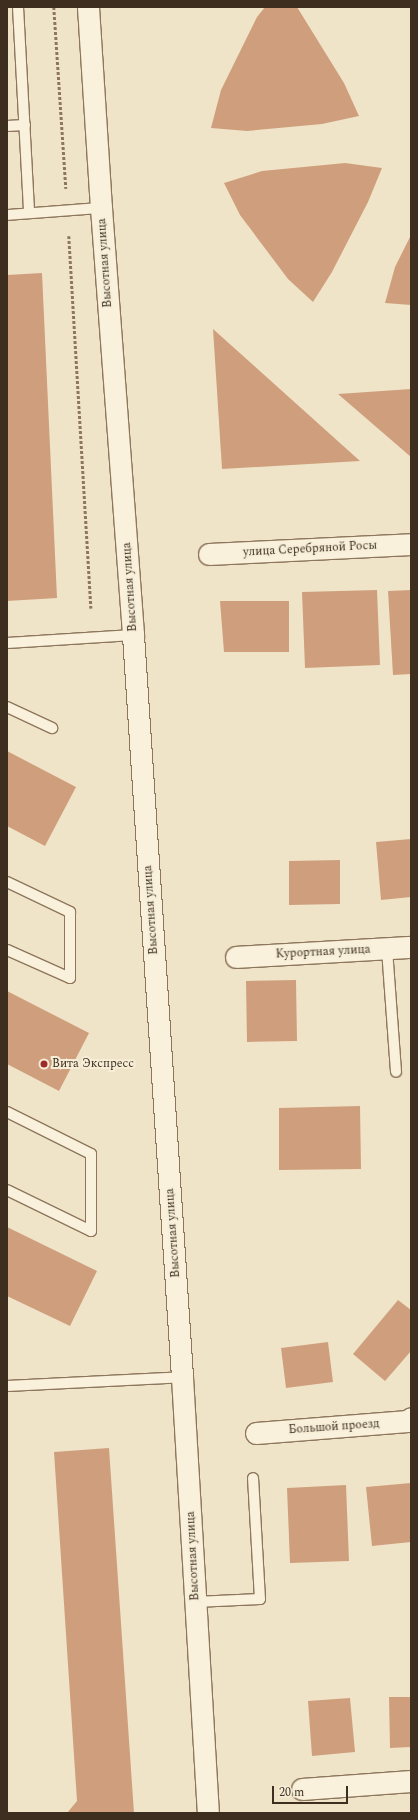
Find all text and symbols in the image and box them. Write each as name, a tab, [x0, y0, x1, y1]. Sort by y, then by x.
street label: Высотная улица	[95, 218, 115, 308]
street label: улица Серебряной Росы	[243, 538, 377, 560]
street label: Высотная улица	[120, 542, 140, 632]
street label: Высотная улица	[141, 865, 161, 955]
street label: Курортная улица	[275, 942, 371, 962]
place label: Вита Экспресс	[52, 1057, 134, 1071]
marker: Вита Экспресс	[39, 1059, 49, 1069]
street label: Высотная улица	[163, 1188, 183, 1278]
street label: Большой проезд	[288, 1417, 380, 1437]
street label: Высотная улица	[183, 1511, 203, 1601]
scale bar	[274, 1778, 350, 1804]
text: 20 m	[279, 1783, 304, 1802]

